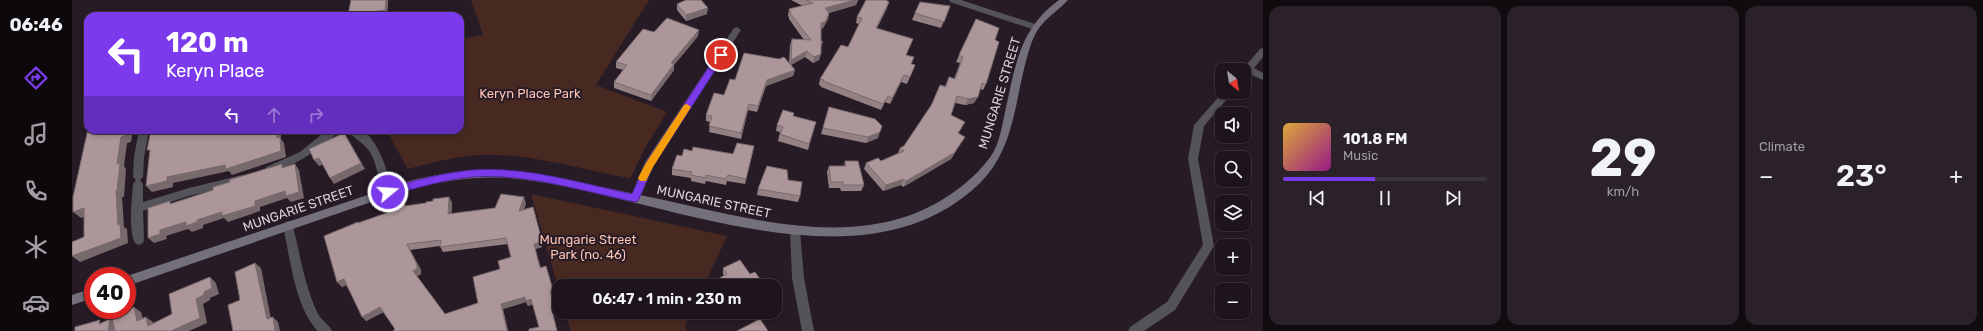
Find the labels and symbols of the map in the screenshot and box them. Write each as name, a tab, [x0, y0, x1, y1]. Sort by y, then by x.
street label: MUNGARIE STREET	[975, 35, 1024, 151]
pin	[704, 38, 738, 72]
north arrow	[1215, 63, 1251, 99]
park label: Keryn Place Park	[479, 86, 581, 101]
position arrow	[367, 171, 409, 213]
street label: MUNGARIE STREET	[241, 182, 356, 234]
street label: MUNGARIE STREET	[655, 182, 773, 221]
park label: Mungarie Street Park (no. 46)	[539, 232, 637, 262]
speed limit sign: 40	[84, 267, 136, 319]

